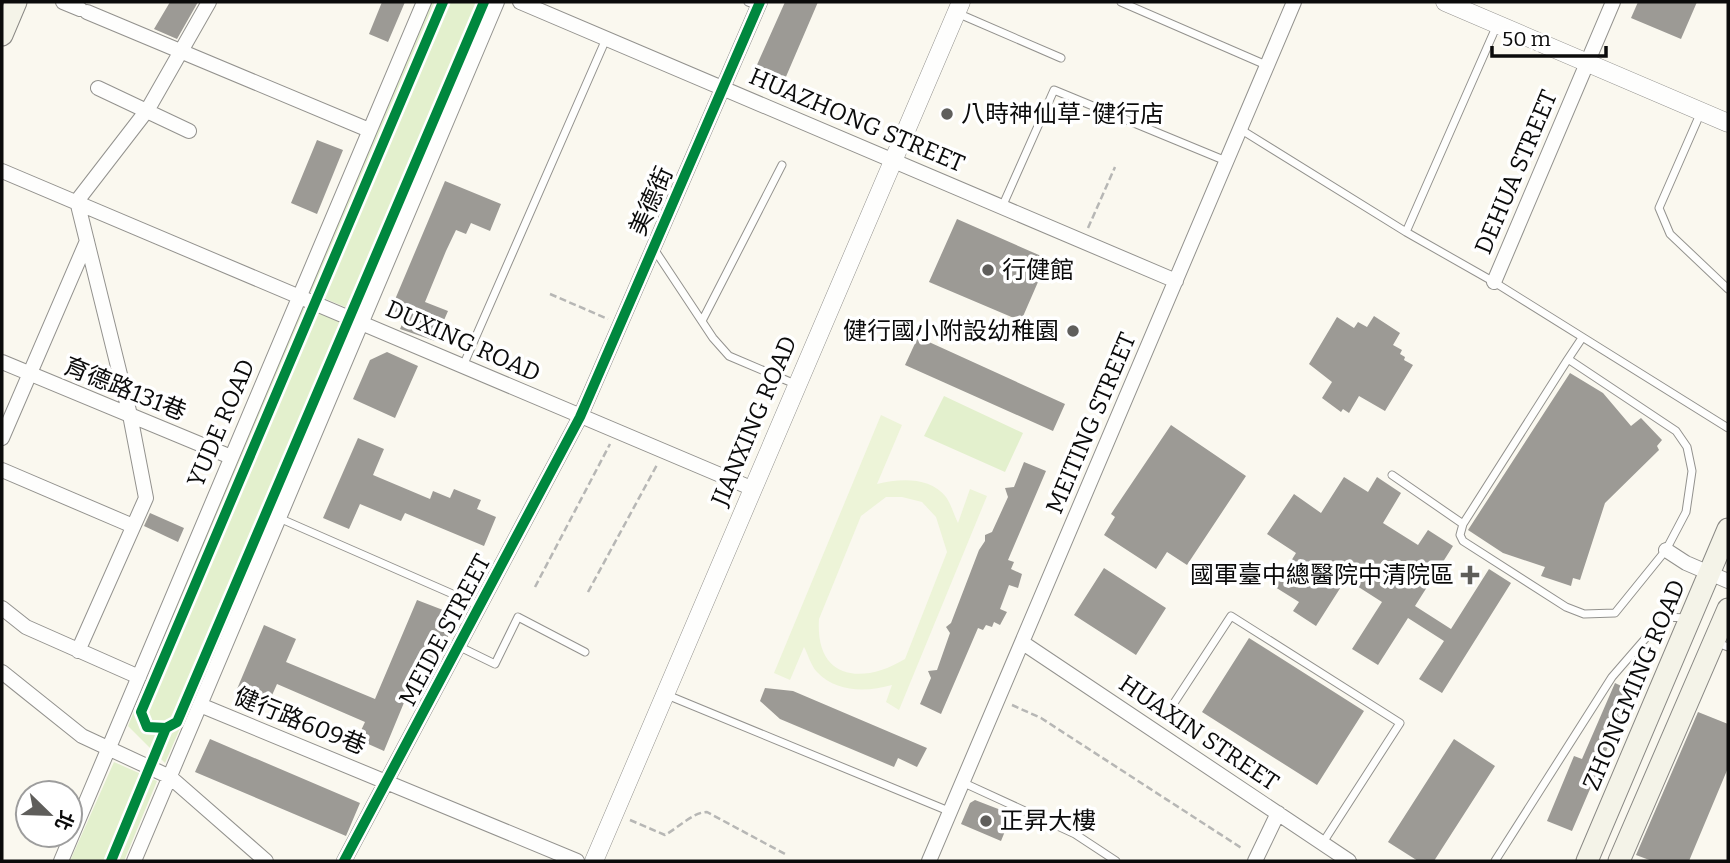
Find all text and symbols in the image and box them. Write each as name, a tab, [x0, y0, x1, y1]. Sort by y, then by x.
scale bar	[1492, 14, 1606, 58]
text: 50 m	[1502, 26, 1551, 52]
street label: HUAZHONG STREET	[745, 62, 969, 178]
street label: DEHUA STREET	[1469, 86, 1563, 258]
place label: 八時神仙草-健行店	[961, 100, 1164, 128]
marker: 八時神仙草-健行店	[939, 106, 955, 122]
street label: 美德街	[624, 162, 678, 240]
place label: 行健館	[1002, 256, 1074, 284]
marker: 行健館	[980, 262, 996, 278]
street label: DUXING ROAD	[381, 294, 545, 388]
place label: 健行國小附設幼稚園	[843, 317, 1059, 345]
marker: 健行國小附設幼稚園	[1065, 323, 1081, 339]
street label: MEITING STREET	[1040, 328, 1142, 518]
street label: JIANXING ROAD	[705, 332, 802, 511]
street label: 育德路131巷	[60, 352, 190, 426]
street label: YUDE ROAD	[182, 355, 260, 491]
street label: MEIDE STREET	[393, 550, 497, 710]
place label: 國軍臺中總醫院中清院區	[1190, 561, 1454, 589]
marker: 國軍臺中總醫院中清院區	[1460, 565, 1480, 585]
street label: ZHONGMING ROAD	[1577, 576, 1691, 794]
street label: HUAXIN STREET	[1114, 669, 1284, 797]
street label: 健行路609巷	[230, 682, 370, 760]
north arrow	[14, 779, 84, 849]
text: 北	[50, 807, 78, 834]
place label: 正昇大樓	[1000, 807, 1096, 835]
marker: 正昇大樓	[978, 813, 994, 829]

